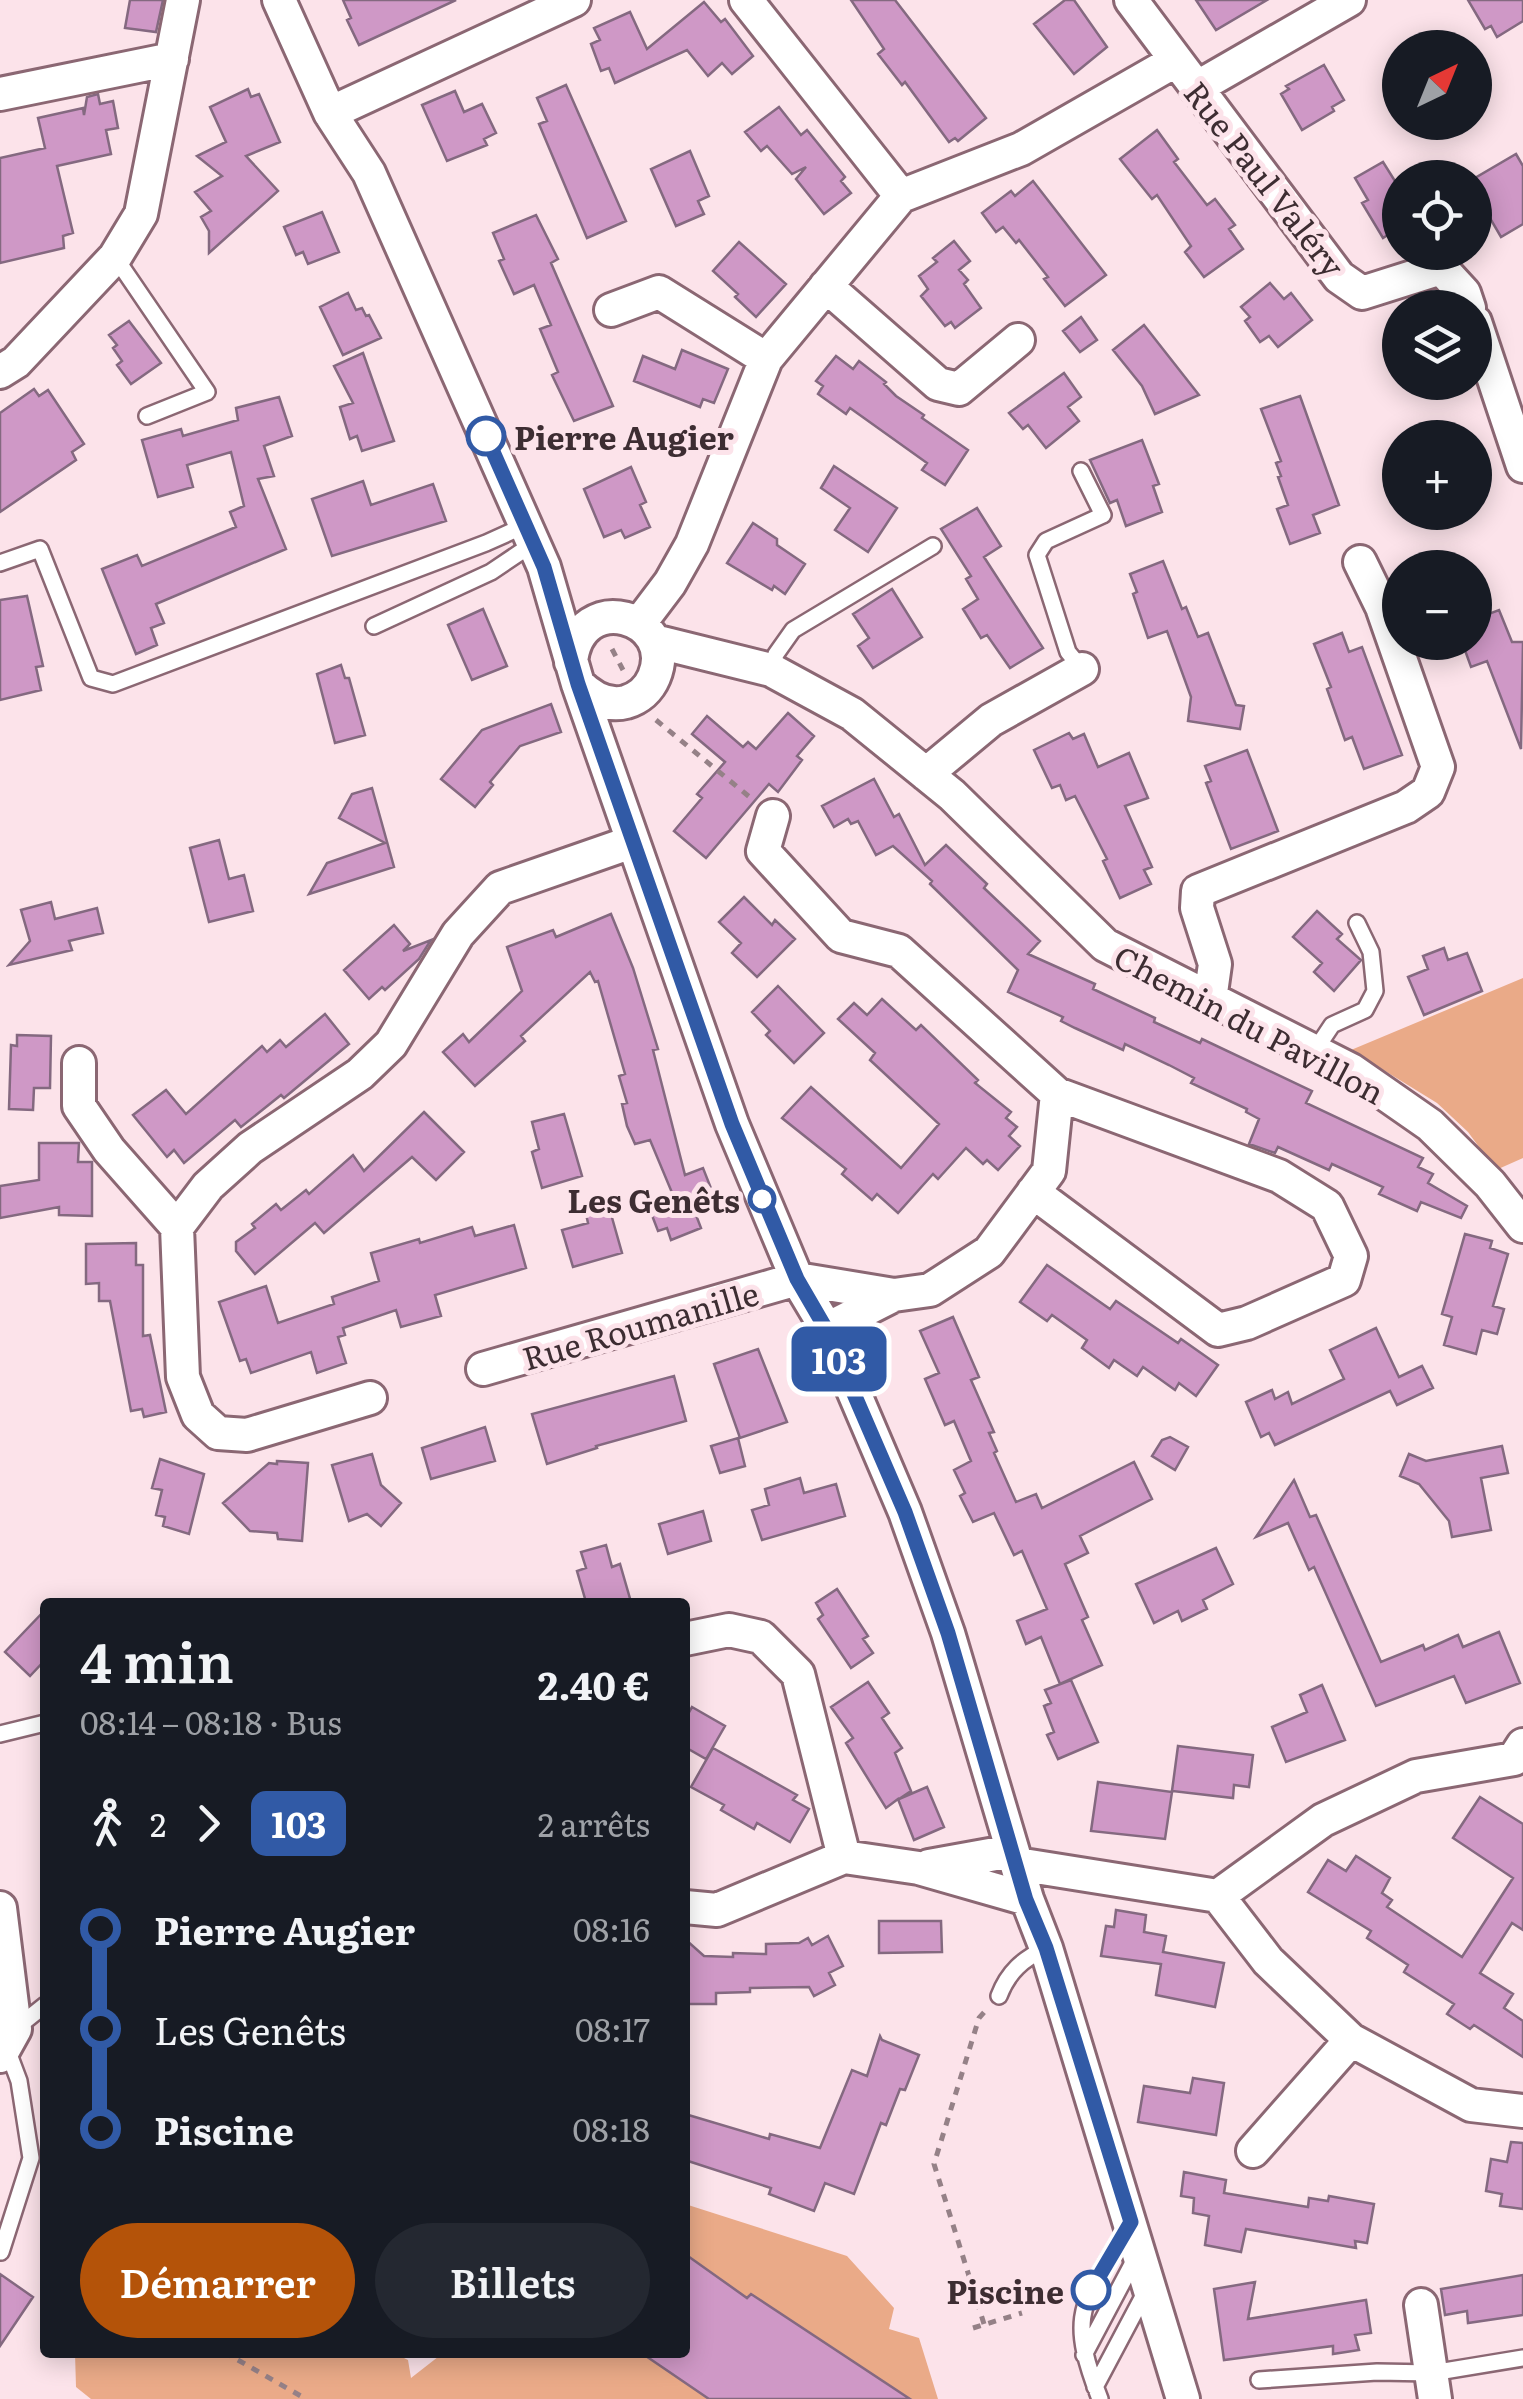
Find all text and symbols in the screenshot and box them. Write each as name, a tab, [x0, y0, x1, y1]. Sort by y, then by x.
north arrow	[1382, 30, 1492, 140]
map controls	[1382, 30, 1492, 660]
street label: Rue Paul Valéry	[1174, 70, 1358, 287]
button: locate	[1382, 160, 1492, 270]
button: layers	[1382, 290, 1492, 400]
place label: Pierre Augier	[514, 412, 735, 460]
marker: Pierre Augier	[467, 417, 505, 455]
button: +	[1382, 420, 1492, 530]
button: −	[1382, 550, 1492, 660]
street label: Chemin du Pavillon	[1106, 931, 1394, 1115]
place label: Les Genêts	[567, 1175, 740, 1223]
marker: Les Genêts	[749, 1186, 775, 1212]
street label: Rue Roumanille	[516, 1267, 764, 1381]
line badge: 103	[782, 1326, 896, 1392]
text: 103	[812, 1333, 866, 1385]
text: 4 min	[80, 1618, 234, 1700]
text: 2.40 €	[538, 1655, 650, 1712]
text: 08:14 – 08:18 · Bus	[80, 1697, 342, 1745]
icon: walk	[80, 1796, 135, 1851]
icon: forward	[181, 1796, 236, 1851]
text: 103	[271, 1797, 326, 1849]
text: 2	[150, 1799, 166, 1847]
text: 2 arrêts	[538, 1799, 650, 1847]
text: Pierre Augier	[154, 1900, 415, 1957]
text: 08:16	[573, 1904, 650, 1952]
text: Les Genêts	[154, 2000, 346, 2057]
text: 08:17	[575, 2004, 650, 2052]
text: Piscine	[154, 2100, 294, 2157]
text: 08:18	[573, 2104, 650, 2152]
button: Démarrer	[80, 2223, 355, 2338]
button: Billets	[375, 2223, 650, 2338]
place label: Piscine	[946, 2266, 1064, 2314]
marker: Piscine	[1072, 2271, 1110, 2309]

